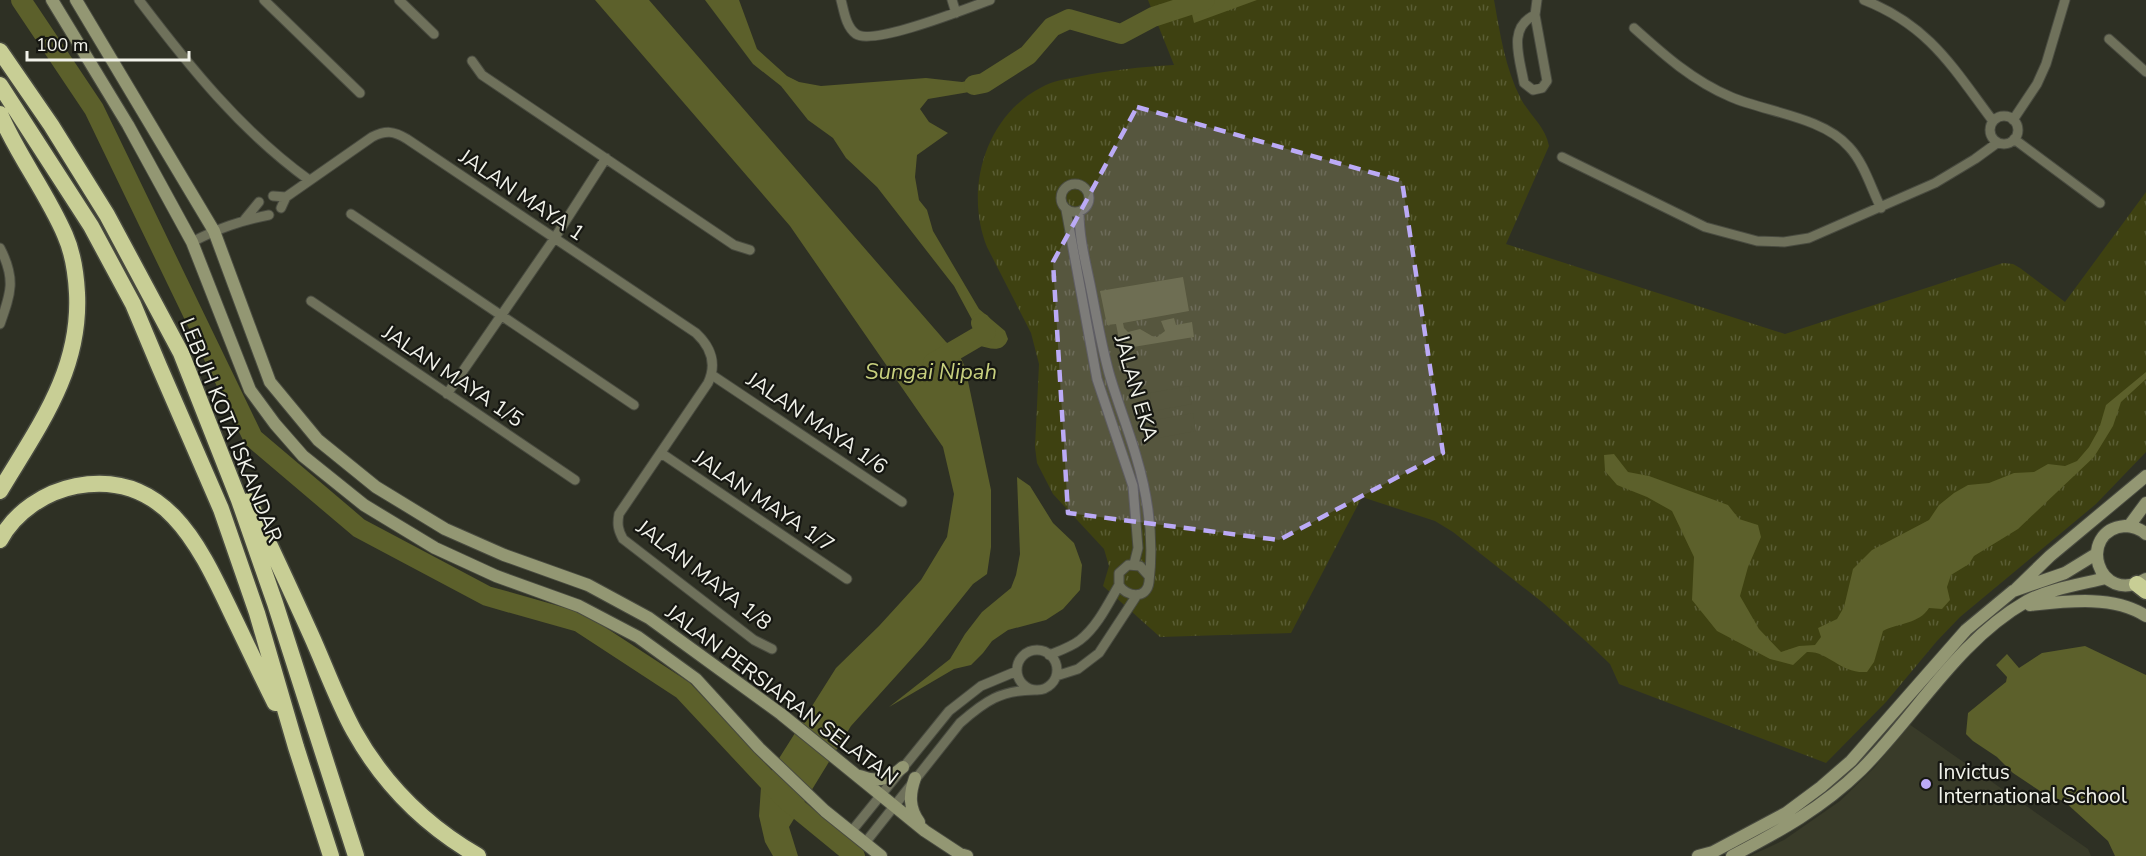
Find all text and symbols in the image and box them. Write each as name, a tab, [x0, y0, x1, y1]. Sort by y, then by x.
scale bar	[27, 24, 189, 62]
text: 100 m	[36, 33, 88, 57]
street label: JALAN MAYA 1	[453, 142, 590, 247]
street label: LEBUH KOTA ISKANDAR	[173, 313, 289, 547]
street label: JALAN MAYA 1/5	[376, 318, 529, 434]
street label: JALAN EKA	[1107, 331, 1165, 444]
water label: Sungai Nipah	[865, 357, 997, 387]
street label: JALAN MAYA 1/6	[740, 365, 893, 481]
street label: JALAN MAYA 1/7	[687, 443, 840, 559]
street label: JALAN MAYA 1/8	[630, 513, 777, 637]
street label: JALAN PERSIARAN SELATAN	[659, 598, 904, 792]
place label: Invictus International School	[1938, 758, 2128, 810]
marker: Invictus International School	[1919, 777, 1933, 791]

